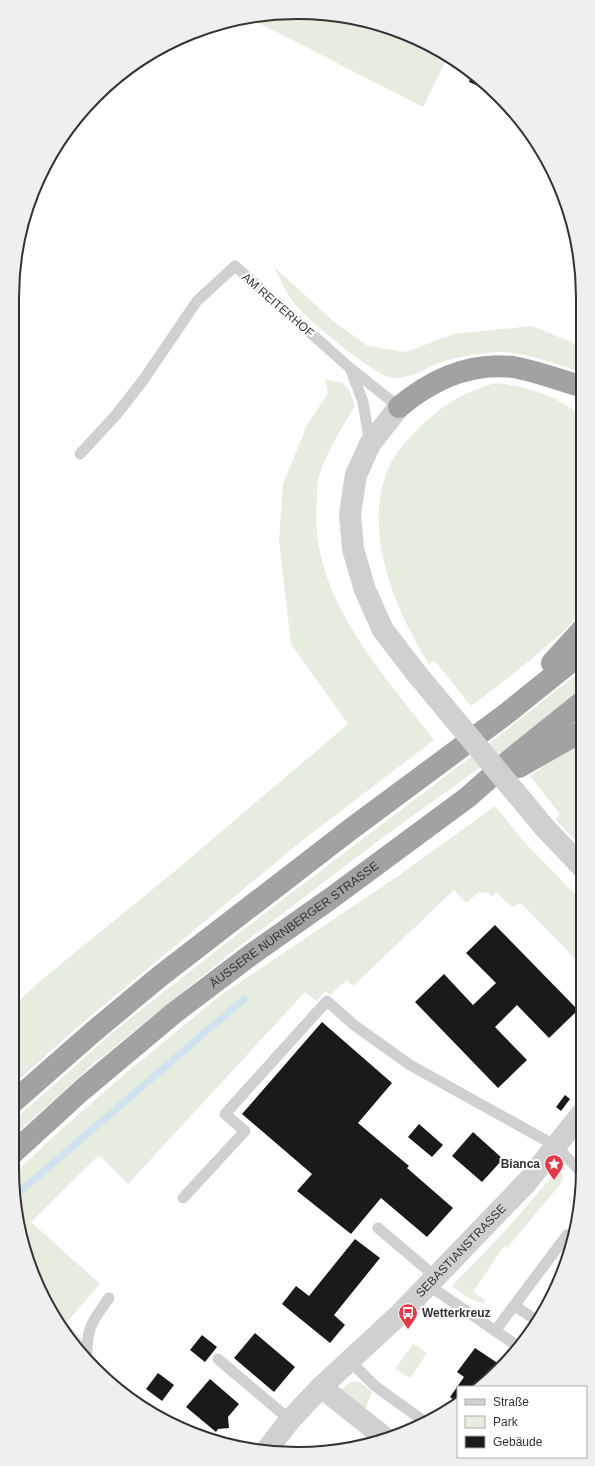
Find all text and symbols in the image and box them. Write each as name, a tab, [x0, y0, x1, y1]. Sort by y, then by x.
street label: AM REITERHOF	[239, 270, 317, 340]
street label: ÄUSSERE NÜRNBERGER STRASSE	[207, 858, 381, 991]
place icon: Bianca	[543, 1153, 565, 1181]
place label: Bianca	[501, 1157, 540, 1171]
street label: SEBASTIANSTRASSE	[413, 1201, 509, 1300]
bus stop icon: Wetterkreuz	[397, 1302, 419, 1330]
place label: Wetterkreuz	[422, 1306, 490, 1320]
legend	[457, 1386, 587, 1458]
text: Straße	[493, 1395, 529, 1409]
text: Park	[493, 1415, 519, 1429]
text: Gebäude	[493, 1435, 543, 1449]

